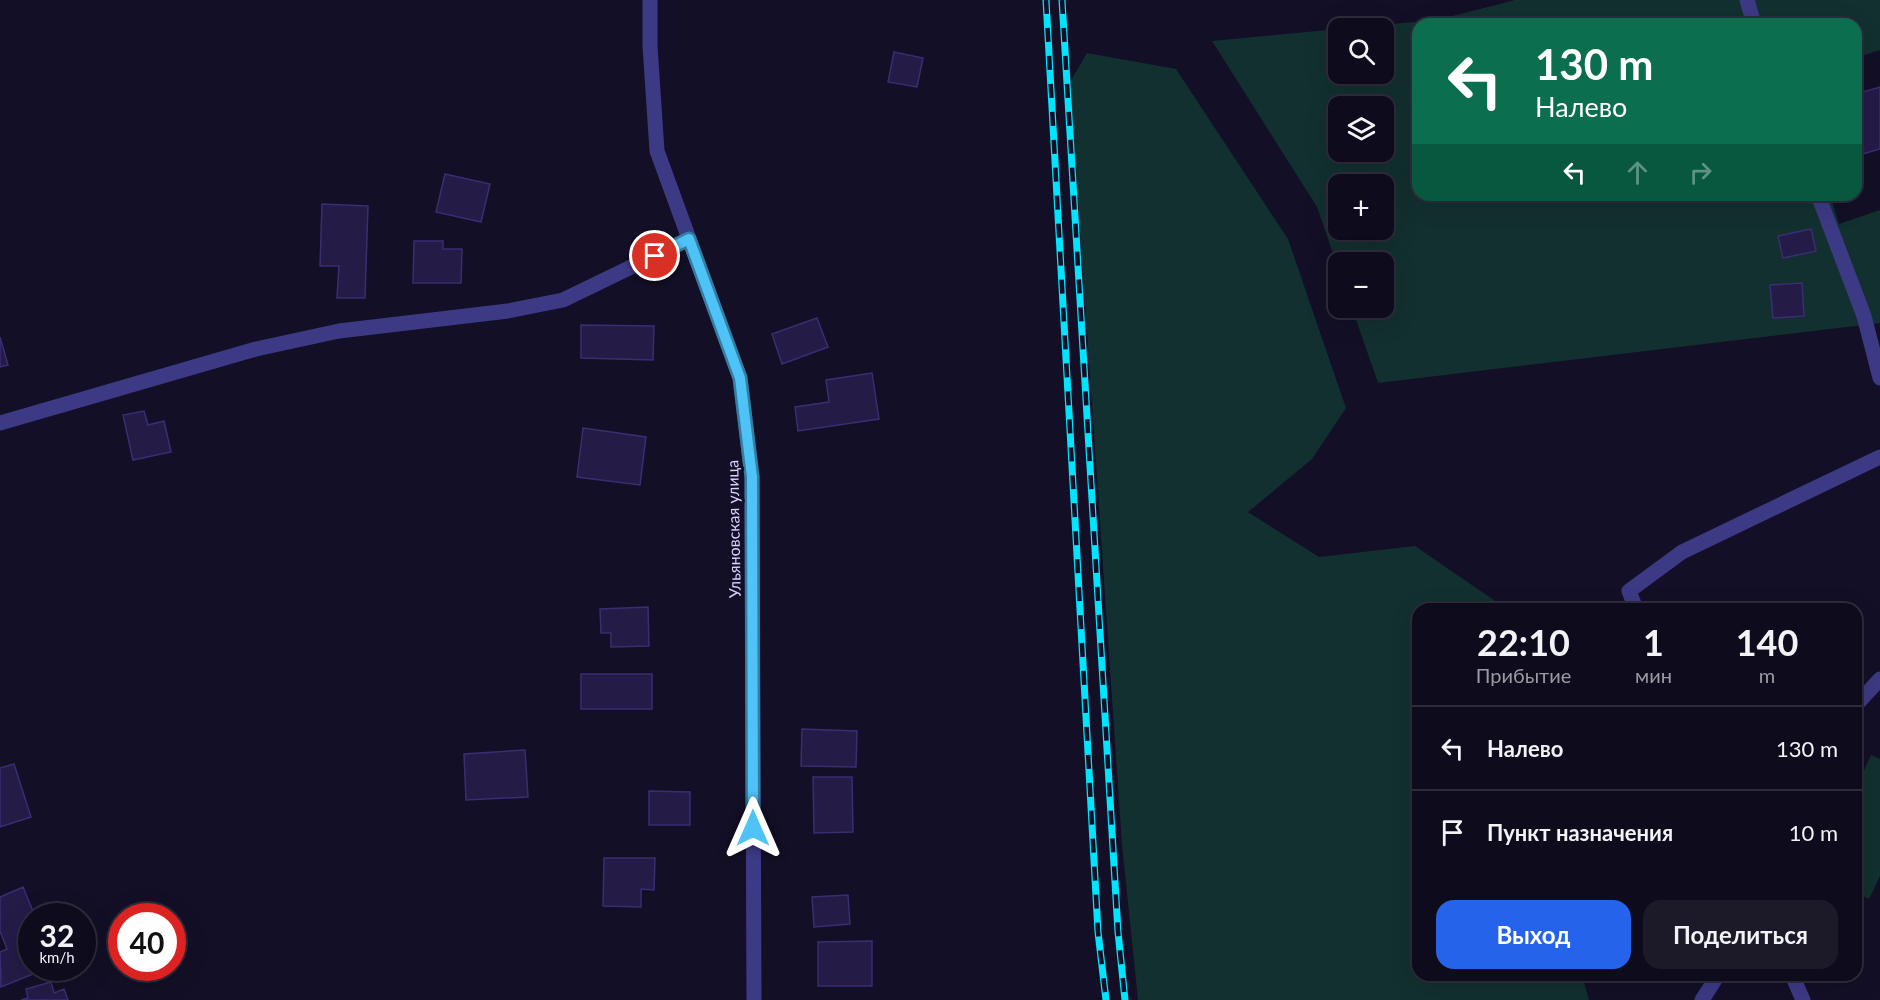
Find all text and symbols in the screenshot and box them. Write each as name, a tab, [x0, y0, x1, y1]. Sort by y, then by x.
map controls	[1328, 18, 1394, 318]
button: search	[1328, 18, 1394, 84]
text: 130 m	[1535, 39, 1653, 89]
icon: left	[1436, 42, 1514, 120]
text: Налево	[1535, 90, 1627, 123]
button: layers	[1328, 96, 1394, 162]
icon: left	[1558, 156, 1591, 189]
icon: ahead	[1621, 156, 1654, 189]
icon: right	[1684, 156, 1717, 189]
button: +	[1328, 174, 1394, 240]
pin	[629, 230, 680, 281]
icon: arrive	[638, 239, 671, 272]
button: −	[1328, 252, 1394, 318]
street label: Ульяновская улица	[722, 460, 744, 598]
text: 22:10	[1477, 620, 1570, 664]
text: 1	[1643, 620, 1664, 664]
text: 140	[1736, 620, 1798, 664]
text: Прибытие	[1476, 663, 1571, 687]
text: мин	[1635, 663, 1672, 687]
text: m	[1759, 663, 1775, 687]
icon: left	[1436, 732, 1469, 765]
text: Налево	[1487, 735, 1563, 762]
text: 130 m	[1776, 735, 1838, 762]
position arrow	[721, 796, 785, 860]
icon: arrive	[1436, 816, 1469, 849]
text: Пункт назначения	[1487, 819, 1673, 846]
text: 10 m	[1789, 819, 1838, 846]
button: Выход	[1436, 900, 1631, 969]
button: Поделиться	[1643, 900, 1838, 969]
speed limit sign: 40	[108, 903, 186, 981]
text: 32	[40, 917, 74, 953]
text: km/h	[39, 948, 75, 966]

